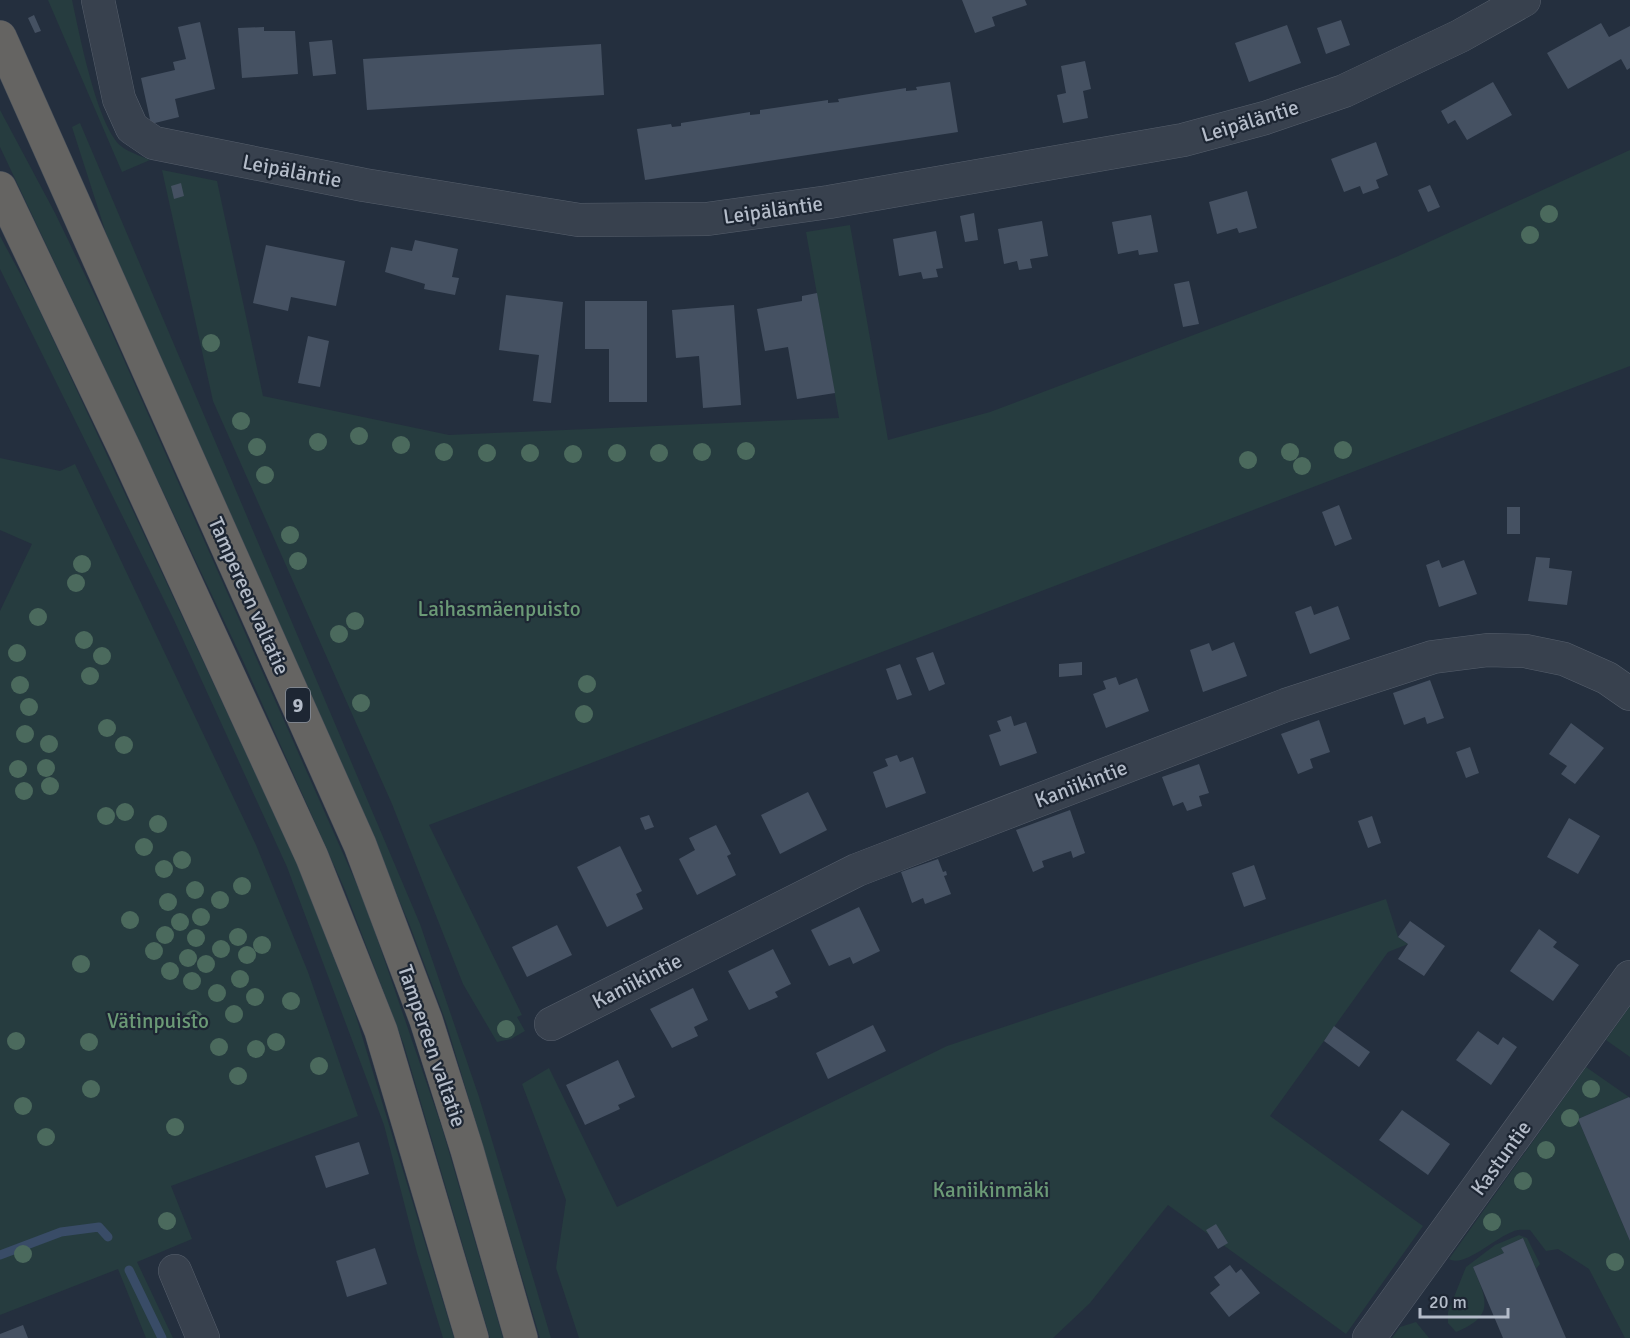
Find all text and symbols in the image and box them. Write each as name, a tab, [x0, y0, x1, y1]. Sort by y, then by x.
street label: Leipäläntie	[1198, 94, 1302, 148]
street label: Leipäläntie	[240, 149, 344, 193]
street label: Leipäläntie	[721, 190, 825, 230]
street label: Tampereen valtatie	[203, 513, 295, 679]
park label: Laihasmäenpuisto	[417, 596, 581, 622]
road number: 9	[286, 688, 310, 722]
street label: Kaniikintie	[1031, 754, 1131, 814]
street label: Kaniikintie	[588, 947, 686, 1015]
street label: Tampereen valtatie	[392, 962, 472, 1130]
park label: Vätinpuisto	[107, 1008, 209, 1034]
street label: Kastuntie	[1465, 1115, 1537, 1201]
park label: Kaniikinmäki	[932, 1177, 1050, 1203]
scale bar	[1420, 1281, 1508, 1319]
text: 20 m	[1429, 1291, 1467, 1313]

